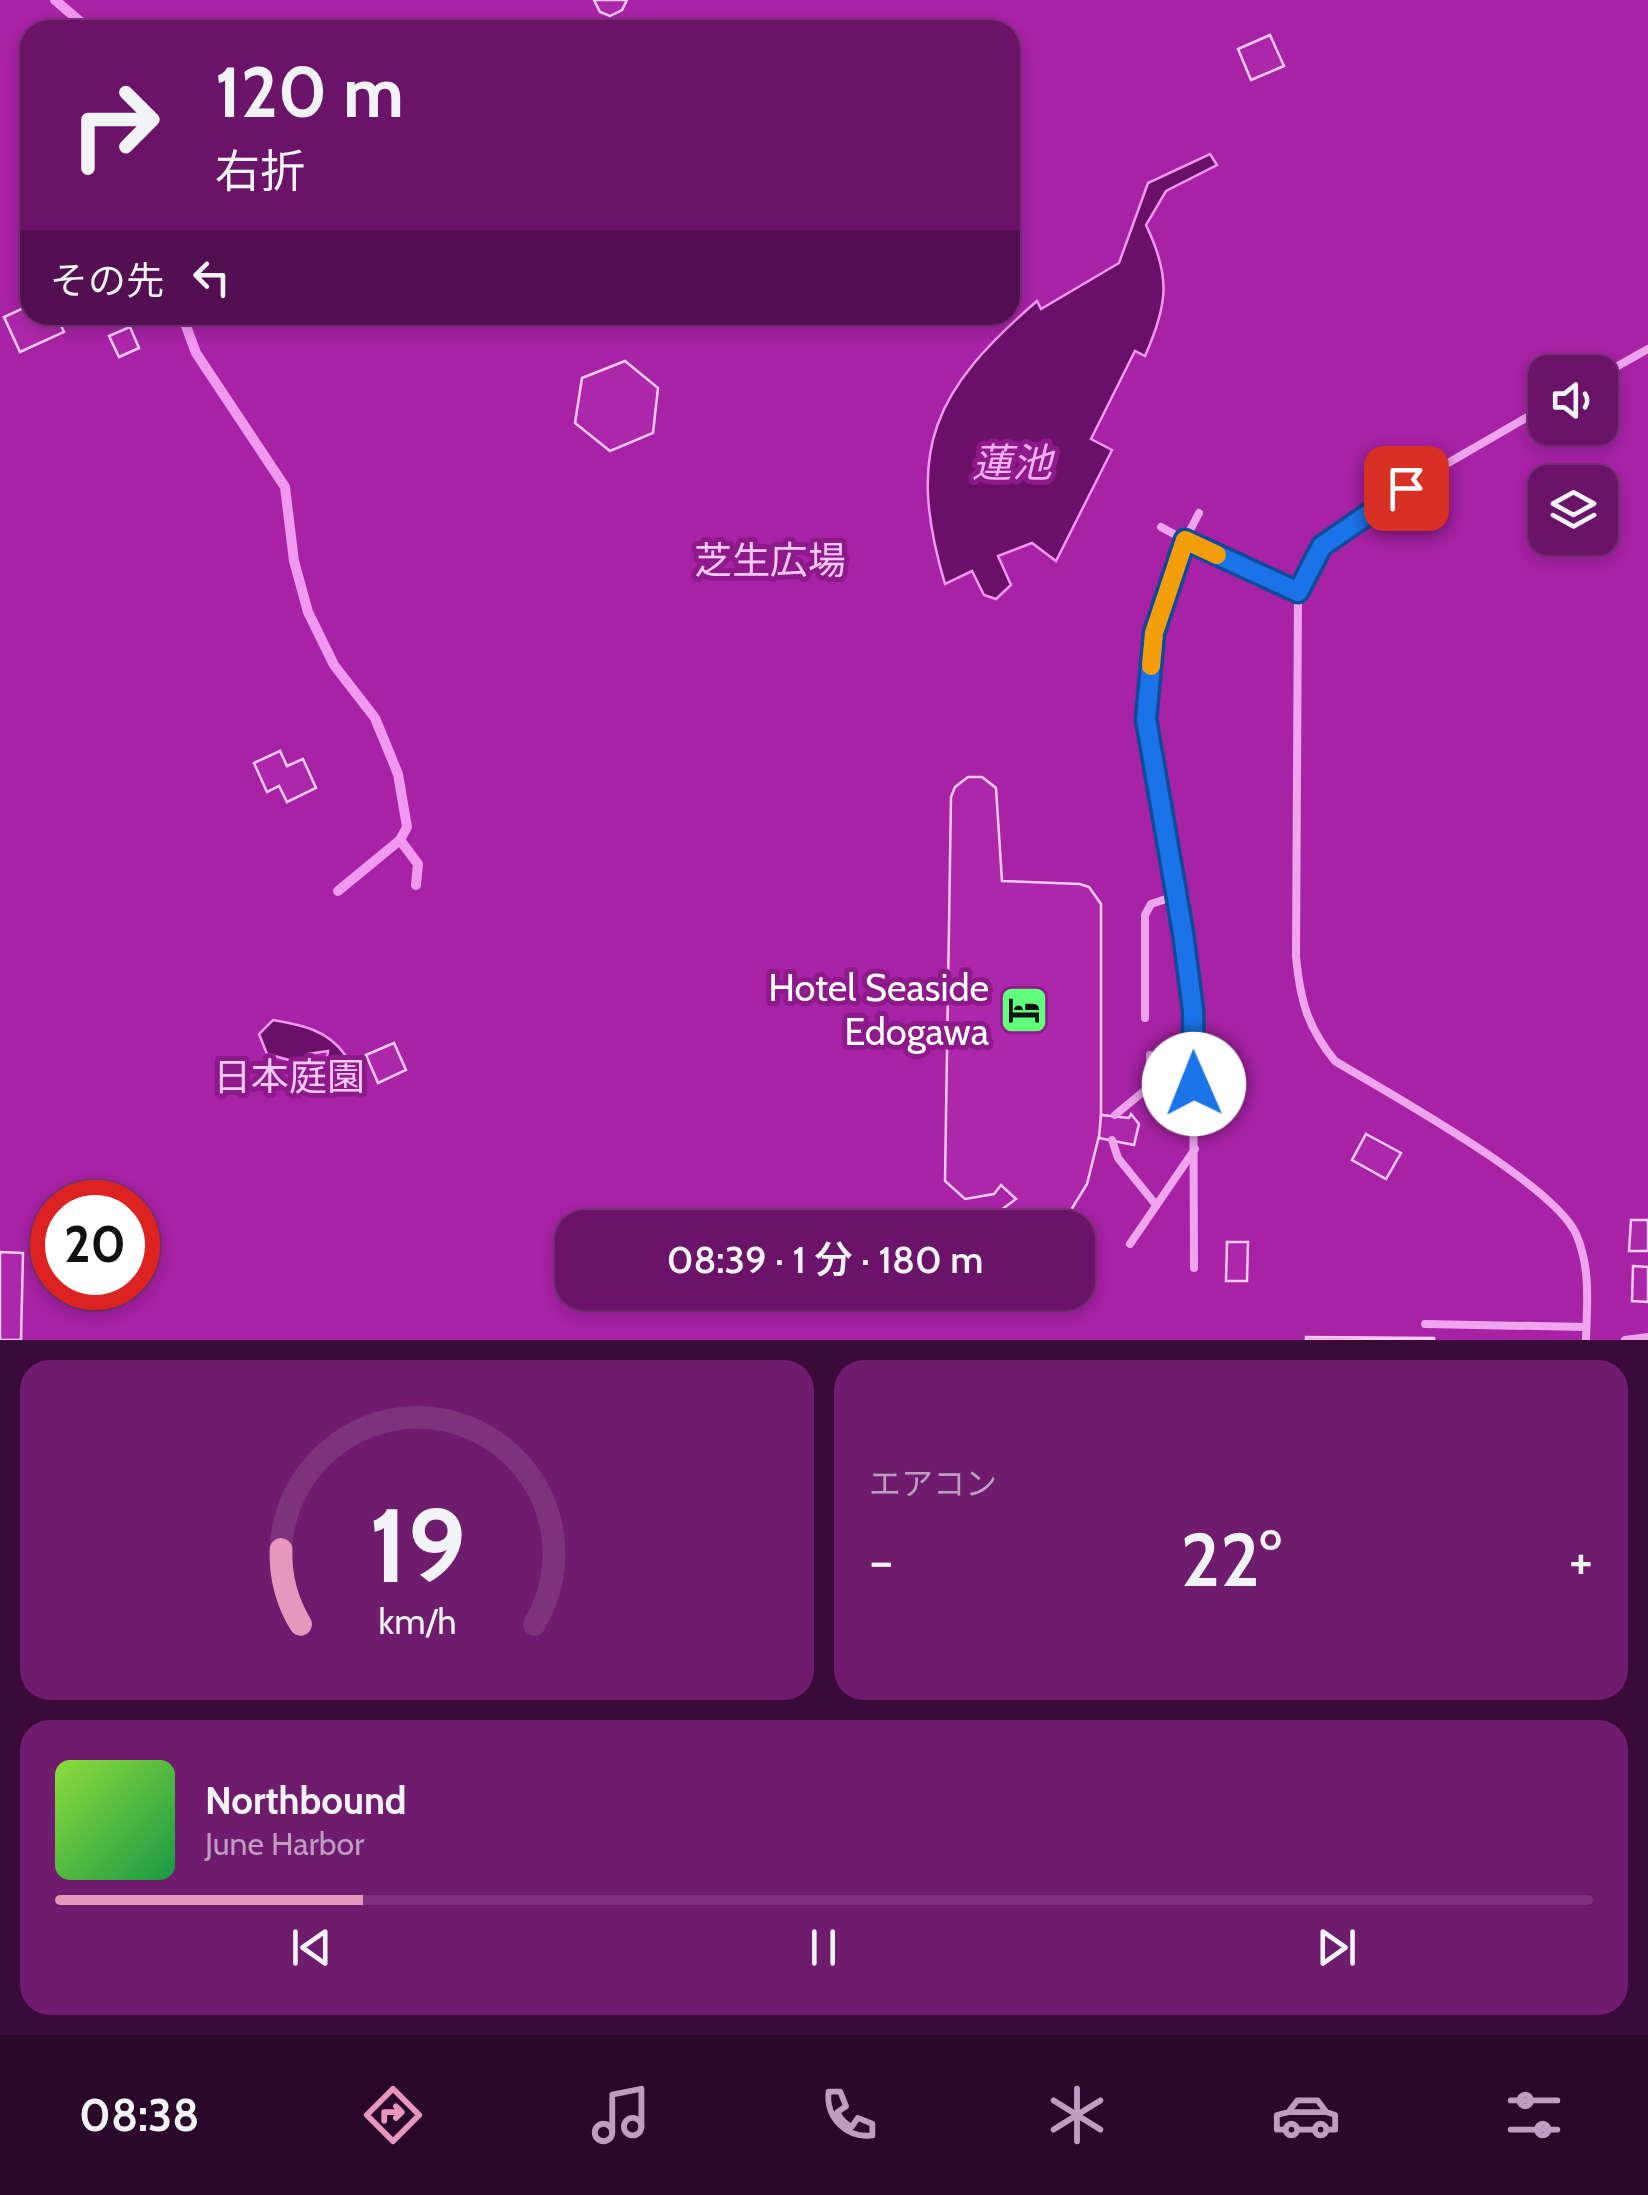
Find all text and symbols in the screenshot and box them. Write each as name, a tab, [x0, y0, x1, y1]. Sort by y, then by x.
text: 120 m	[215, 49, 404, 135]
icon: right	[50, 60, 180, 190]
text: 右折	[215, 144, 305, 198]
icon: left	[184, 250, 239, 305]
text: その先	[50, 257, 164, 304]
map controls	[1528, 355, 1618, 555]
button: sound	[1528, 355, 1618, 445]
water label: 蓮池	[972, 438, 1056, 487]
pin	[1364, 446, 1449, 531]
icon: arrive	[1379, 461, 1434, 516]
button: layers	[1528, 465, 1618, 555]
park label: 芝生広場	[694, 537, 846, 584]
place label: Hotel Seaside Edogawa	[768, 964, 989, 1055]
hotel icon: Hotel Seaside Edogawa	[998, 984, 1050, 1036]
position arrow	[1142, 1032, 1246, 1136]
park label: 日本庭園	[213, 1053, 365, 1100]
speed limit sign: 20	[30, 1180, 160, 1310]
text: 08:39 · 1 分 · 180 m	[667, 1236, 983, 1283]
text: エアコン	[869, 1464, 997, 1503]
text: 19	[369, 1482, 465, 1608]
text: 22°	[1181, 1514, 1281, 1605]
text: −	[869, 1527, 893, 1594]
text: +	[1569, 1527, 1593, 1594]
text: km/h	[378, 1600, 456, 1643]
text: Northbound	[205, 1777, 407, 1824]
text: June Harbor	[205, 1824, 364, 1863]
icon: previous	[284, 1920, 339, 1975]
icon: pause	[796, 1920, 851, 1975]
icon: next	[1309, 1920, 1364, 1975]
icon: directions	[358, 2080, 428, 2150]
icon: music	[586, 2080, 656, 2150]
icon: phone	[814, 2080, 884, 2150]
icon: climate	[1042, 2080, 1112, 2150]
icon: car	[1271, 2080, 1341, 2150]
icon: filters	[1499, 2080, 1569, 2150]
text: 08:38	[79, 2088, 200, 2142]

